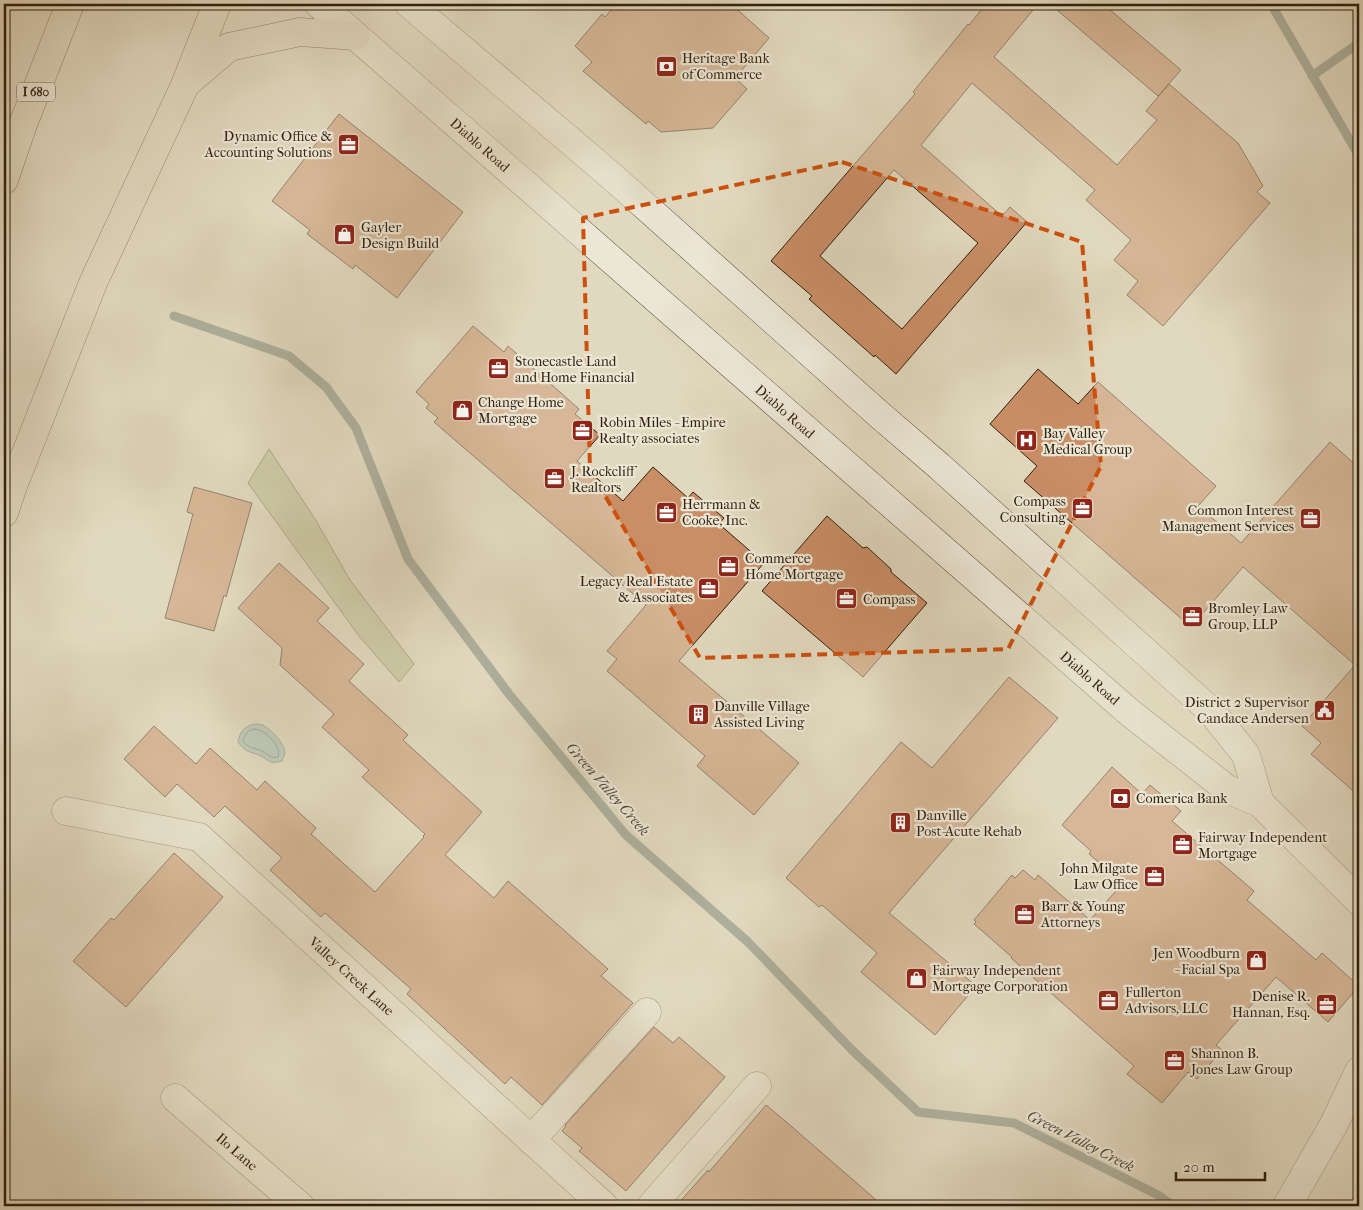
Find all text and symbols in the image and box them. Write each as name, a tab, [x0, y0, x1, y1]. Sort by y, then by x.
place label: Heritage Bank of Commerce	[682, 50, 770, 83]
bank icon: Heritage Bank of Commerce	[654, 54, 678, 78]
road number: I 680	[17, 82, 55, 101]
street label: Diablo Road	[447, 114, 514, 176]
place label: Dynamic Office & Accounting Solutions	[204, 128, 332, 161]
office icon: Dynamic Office & Accounting Solutions	[336, 132, 360, 156]
place label: Gayler Design Build	[361, 219, 439, 252]
shop icon: Gayler Design Build	[333, 223, 357, 247]
place label: Stonecastle Land and Home Financial	[515, 353, 635, 386]
office icon: Stonecastle Land and Home Financial	[487, 357, 511, 381]
street label: Diablo Road	[752, 381, 819, 442]
place label: Change Home Mortgage	[478, 394, 564, 427]
shop icon: Change Home Mortgage	[450, 398, 474, 422]
place label: Robin Miles - Empire Realty associates	[599, 414, 726, 447]
office icon: Robin Miles - Empire Realty associates	[571, 418, 595, 442]
place label: Bay Valley Medical Group	[1043, 425, 1132, 458]
hospital icon: Bay Valley Medical Group	[1015, 429, 1039, 453]
place label: J. Rockcliff Realtors	[570, 463, 638, 496]
office icon: J. Rockcliff Realtors	[543, 467, 567, 491]
place label: Compass Consulting	[1000, 493, 1067, 526]
place label: Herrmann & Cooke, Inc.	[682, 496, 761, 529]
office icon: Compass Consulting	[1070, 497, 1094, 521]
office icon: Herrmann & Cooke, Inc.	[654, 500, 678, 524]
place label: Common Interest Management Services	[1162, 502, 1294, 535]
office icon: Common Interest Management Services	[1298, 506, 1322, 530]
place label: Commerce Home Mortgage	[745, 550, 844, 583]
office icon: Commerce Home Mortgage	[717, 554, 741, 578]
place label: Legacy Real Estate & Associates	[580, 573, 693, 606]
office icon: Legacy Real Estate & Associates	[697, 577, 721, 601]
office icon: Compass	[835, 587, 859, 611]
place label: Compass	[863, 591, 916, 608]
place label: Bromley Law Group, LLP	[1208, 600, 1288, 633]
office icon: Bromley Law Group, LLP	[1180, 604, 1204, 628]
street label: Diablo Road	[1057, 647, 1124, 709]
place label: District 2 Supervisor Candace Andersen	[1185, 694, 1309, 727]
place label: Danville Village Assisted Living	[713, 698, 810, 731]
public building icon: District 2 Supervisor Candace Andersen	[1313, 698, 1337, 722]
building icon: Danville Village Assisted Living	[686, 702, 710, 726]
water label: Green Valley Creek	[562, 739, 654, 840]
bank icon: Comerica Bank	[1108, 786, 1132, 810]
place label: Comerica Bank	[1136, 790, 1228, 807]
place label: Danville Post-Acute Rehab	[916, 807, 1022, 840]
building icon: Danville Post-Acute Rehab	[888, 811, 912, 835]
place label: Fairway Independent Mortgage	[1198, 829, 1327, 862]
office icon: Fairway Independent Mortgage	[1170, 833, 1194, 857]
place label: John Milgate Law Office	[1059, 860, 1138, 893]
office icon: John Milgate Law Office	[1142, 864, 1166, 888]
place label: Barr & Young Attorneys	[1040, 898, 1125, 931]
office icon: Barr & Young Attorneys	[1013, 902, 1037, 926]
street label: Valley Creek Lane	[305, 932, 398, 1019]
place label: Jen Woodburn - Facial Spa	[1152, 945, 1241, 978]
shop icon: Jen Woodburn - Facial Spa	[1244, 949, 1268, 973]
place label: Fairway Independent Mortgage Corporation	[932, 962, 1068, 995]
shop icon: Fairway Independent Mortgage Corporation	[904, 966, 928, 990]
place label: Fullerton Advisors, LLC	[1124, 984, 1208, 1017]
office icon: Fullerton Advisors, LLC	[1097, 988, 1121, 1012]
place label: Denise R. Hannan, Esq.	[1232, 988, 1310, 1021]
office icon: Denise R. Hannan, Esq.	[1314, 992, 1338, 1016]
place label: Shannon B. Jones Law Group	[1190, 1045, 1293, 1078]
office icon: Shannon B. Jones Law Group	[1163, 1049, 1187, 1073]
water label: Green Valley Creek	[1024, 1106, 1138, 1176]
street label: Ilo Lane	[213, 1129, 261, 1174]
scale bar	[1176, 1150, 1264, 1182]
text: 20 m	[1183, 1158, 1215, 1176]

